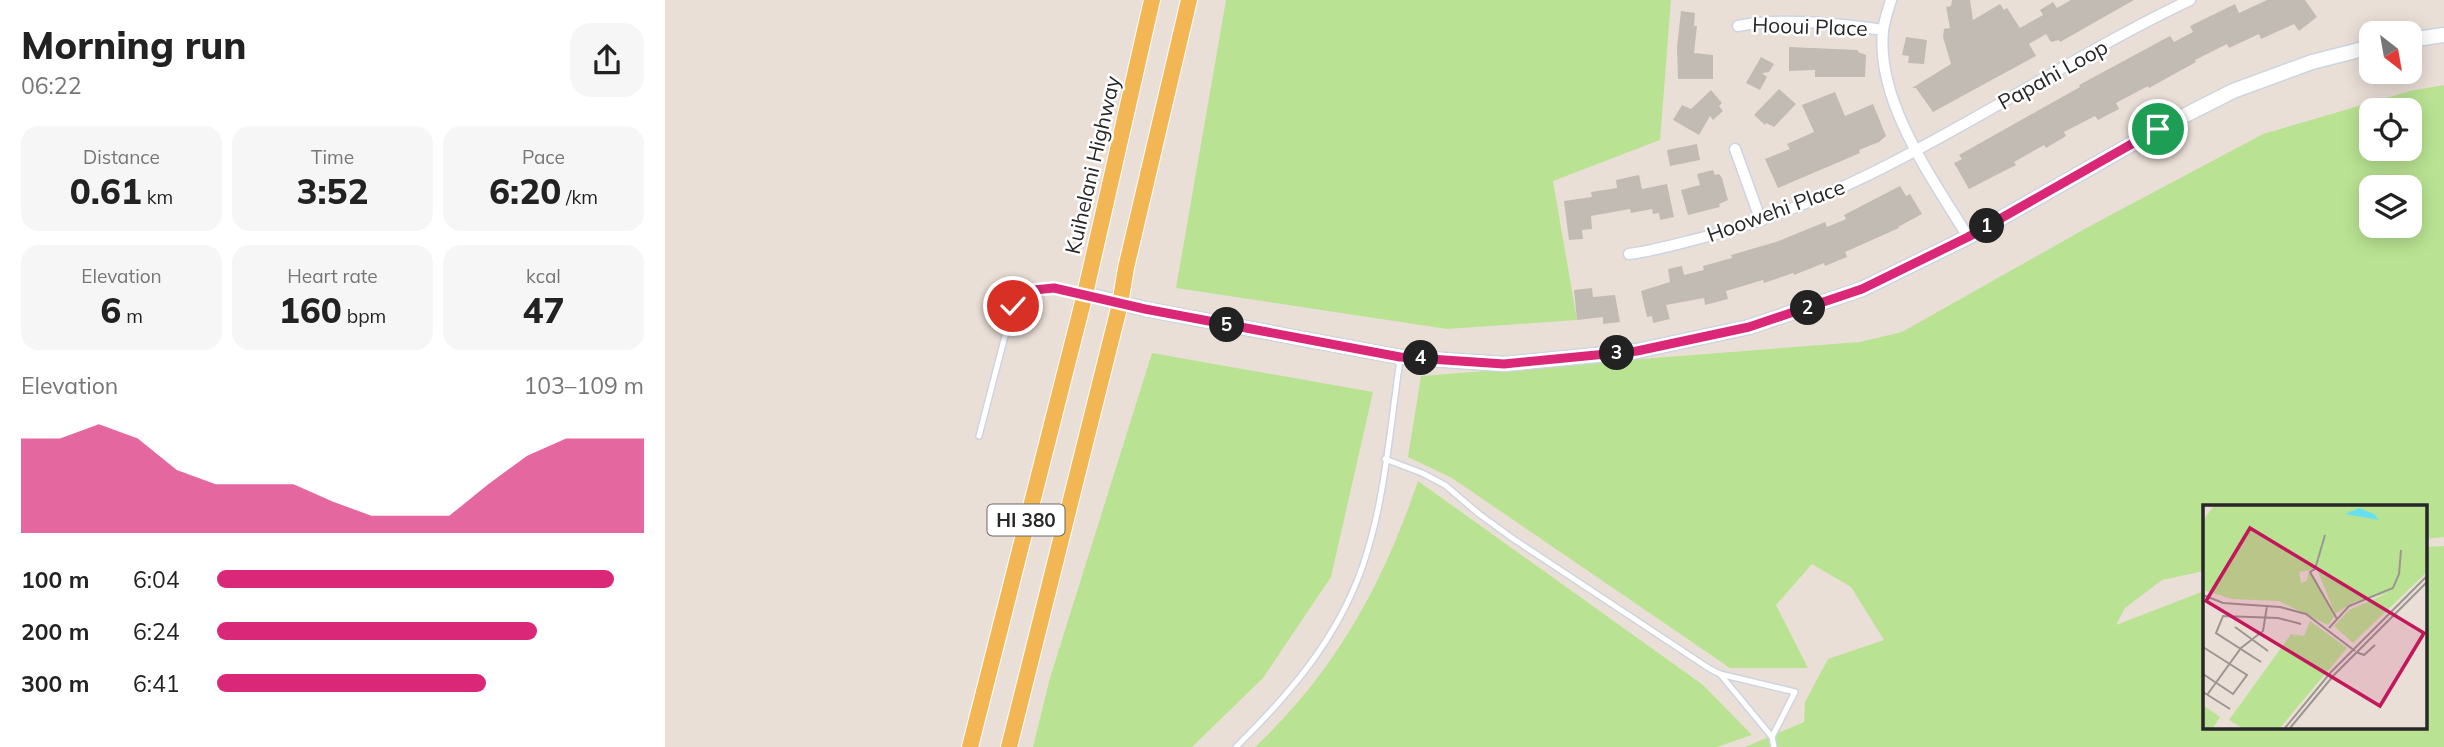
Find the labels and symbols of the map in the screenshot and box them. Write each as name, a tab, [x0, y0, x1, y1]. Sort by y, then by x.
street label: Hooui Place	[1752, 11, 1868, 41]
north arrow	[2359, 21, 2422, 84]
street label: Papahi Loop	[1993, 33, 2112, 115]
street label: Kuihelani Highway	[1059, 73, 1125, 256]
pin	[2128, 99, 2188, 159]
street label: Hoowehi Place	[1703, 173, 1848, 247]
pin: 1	[1969, 208, 2005, 244]
pin	[983, 276, 1043, 336]
pin: 2	[1791, 290, 1825, 326]
pin: 5	[1209, 308, 1245, 342]
pin: 3	[1599, 336, 1635, 370]
pin: 4	[1403, 340, 1439, 376]
road number: HI 380	[987, 505, 1065, 536]
inset map	[2203, 505, 2427, 730]

